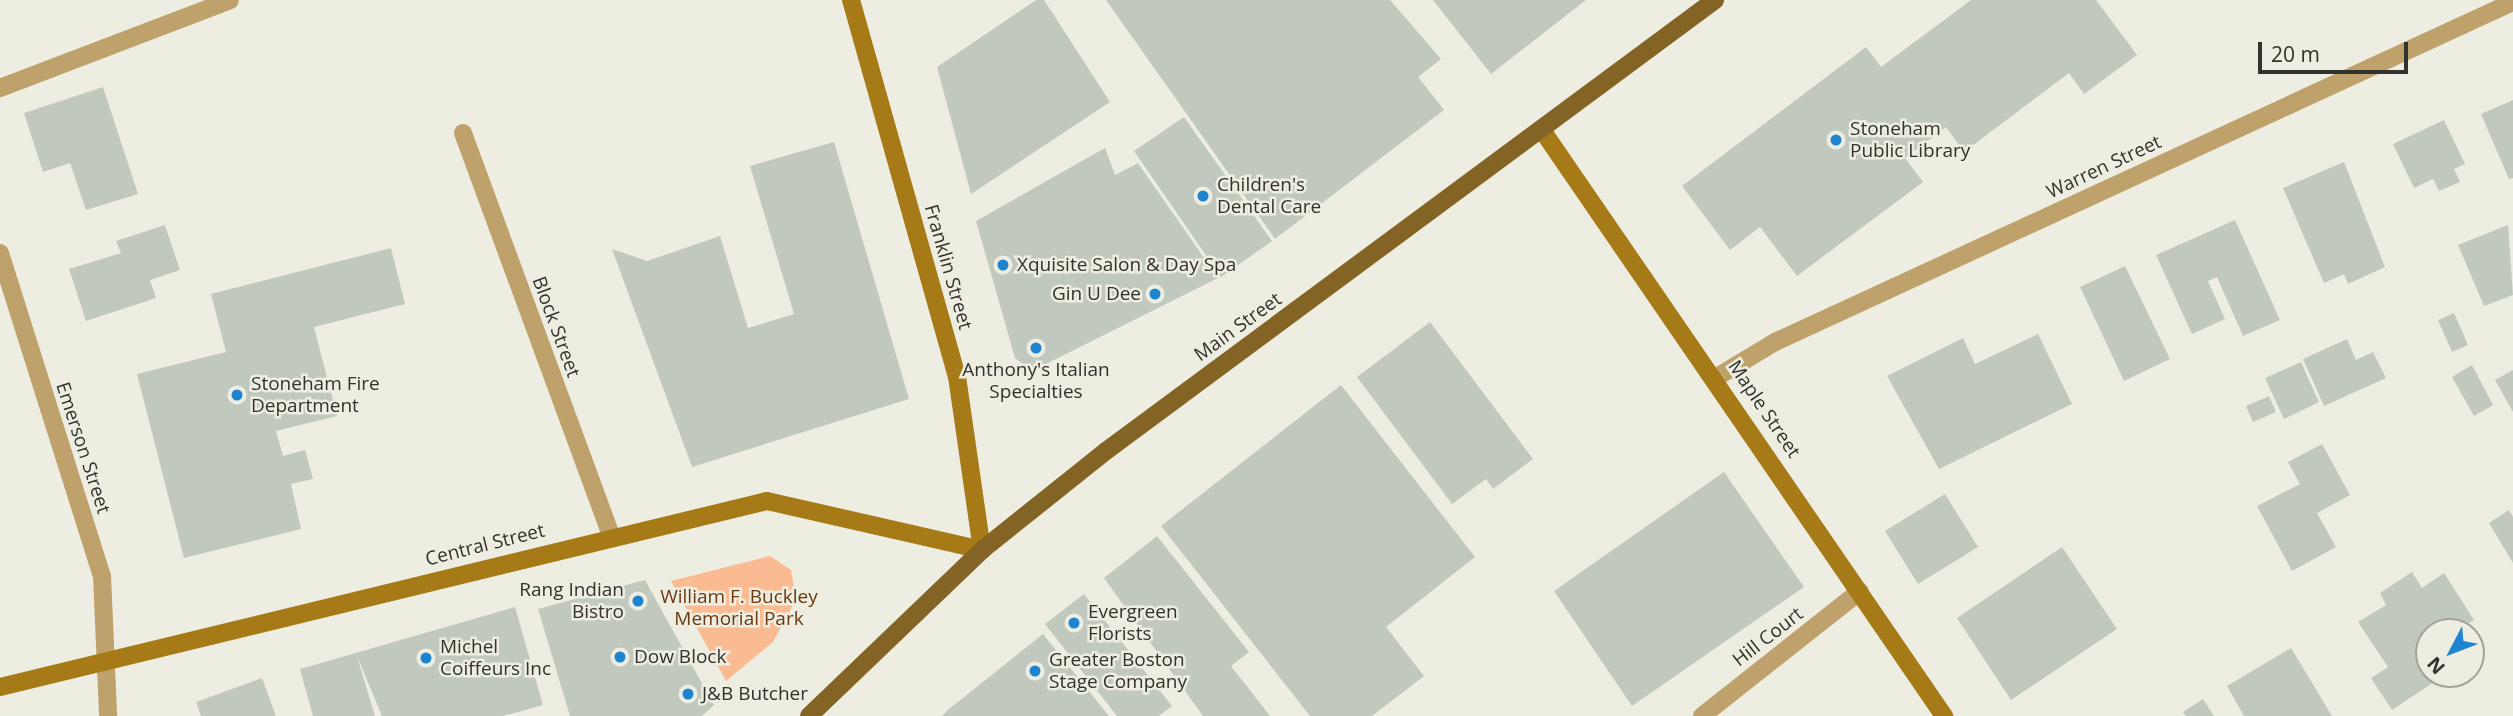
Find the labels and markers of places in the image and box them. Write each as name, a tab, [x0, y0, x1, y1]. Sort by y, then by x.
place label: Stoneham Public Library	[1850, 118, 1970, 162]
marker: Stoneham Public Library	[1828, 132, 1844, 148]
place label: Children's Dental Care	[1217, 174, 1321, 218]
marker: Children's Dental Care	[1195, 188, 1211, 204]
place label: Xquisite Salon & Day Spa	[1017, 254, 1236, 276]
marker: Xquisite Salon & Day Spa	[995, 257, 1011, 273]
place label: Gin U Dee	[1052, 283, 1141, 305]
marker: Gin U Dee	[1147, 286, 1163, 302]
marker: Anthony's Italian Specialties	[1028, 340, 1044, 356]
place label: Anthony's Italian Specialties	[962, 359, 1110, 403]
place label: Stoneham Fire Department	[251, 373, 380, 417]
marker: Stoneham Fire Department	[229, 387, 245, 403]
place label: Rang Indian Bistro	[519, 579, 624, 623]
marker: Rang Indian Bistro	[630, 593, 646, 609]
place label: Evergreen Florists	[1088, 601, 1178, 645]
marker: Evergreen Florists	[1066, 615, 1082, 631]
place label: Michel Coiffeurs Inc	[440, 636, 551, 680]
place label: Dow Block	[634, 646, 726, 668]
marker: Dow Block	[612, 649, 628, 665]
place label: Greater Boston Stage Company	[1049, 649, 1187, 693]
marker: Michel Coiffeurs Inc	[418, 650, 434, 666]
marker: Greater Boston Stage Company	[1027, 663, 1043, 679]
place label: J&B Butcher	[702, 683, 808, 705]
marker: J&B Butcher	[680, 686, 696, 702]

